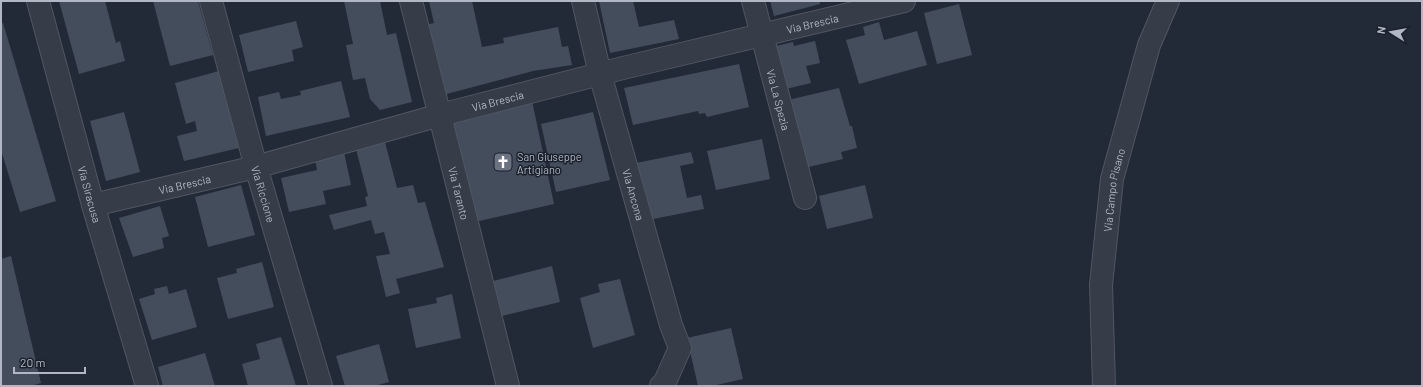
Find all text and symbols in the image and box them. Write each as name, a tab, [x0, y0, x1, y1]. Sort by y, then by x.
street label: Via Brescia	[785, 10, 840, 35]
north arrow	[1371, 12, 1411, 52]
text: N	[1374, 25, 1388, 35]
street label: Via La Spezia	[765, 68, 793, 132]
street label: Via Brescia	[470, 87, 525, 113]
street label: Via Campo Pisano	[1100, 147, 1127, 232]
place label: San Giuseppe Artigiano	[517, 150, 582, 176]
church icon: San Giuseppe Artigiano	[492, 151, 514, 173]
street label: Via Siracusa	[76, 164, 104, 224]
street label: Via Riccione	[249, 164, 279, 224]
street label: Via Taranto	[446, 165, 472, 221]
street label: Via Ancona	[621, 167, 647, 222]
street label: Via Brescia	[157, 171, 212, 196]
scale bar	[14, 349, 85, 375]
text: 20 m	[20, 355, 46, 369]

